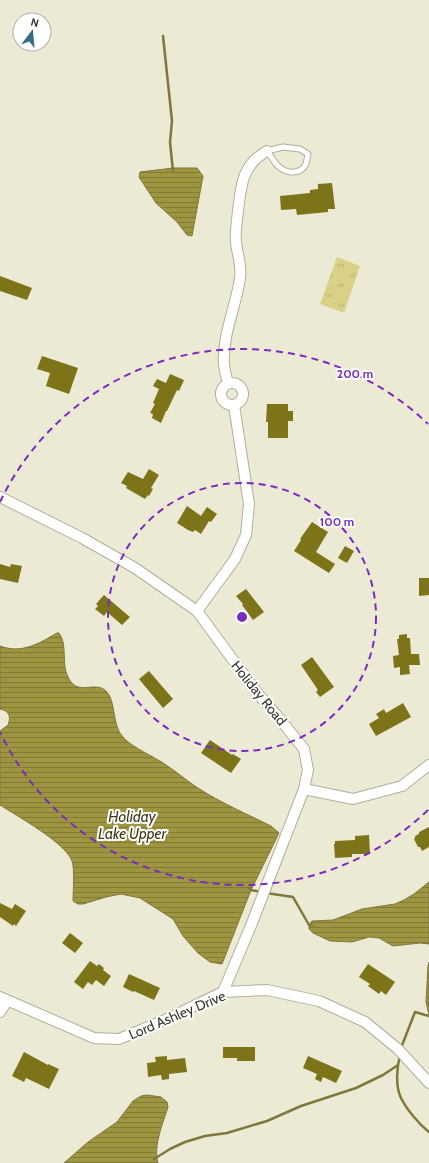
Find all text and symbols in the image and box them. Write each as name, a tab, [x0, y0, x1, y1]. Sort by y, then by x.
north arrow	[12, 12, 52, 52]
text: N	[29, 15, 40, 30]
text: 200 m	[337, 366, 373, 381]
text: 100 m	[320, 514, 354, 529]
centre of rings	[235, 610, 249, 624]
street label: Holiday Road	[227, 657, 291, 729]
water label: Holiday Lake Upper	[98, 808, 167, 843]
street label: Lord Ashley Drive	[126, 986, 228, 1044]

